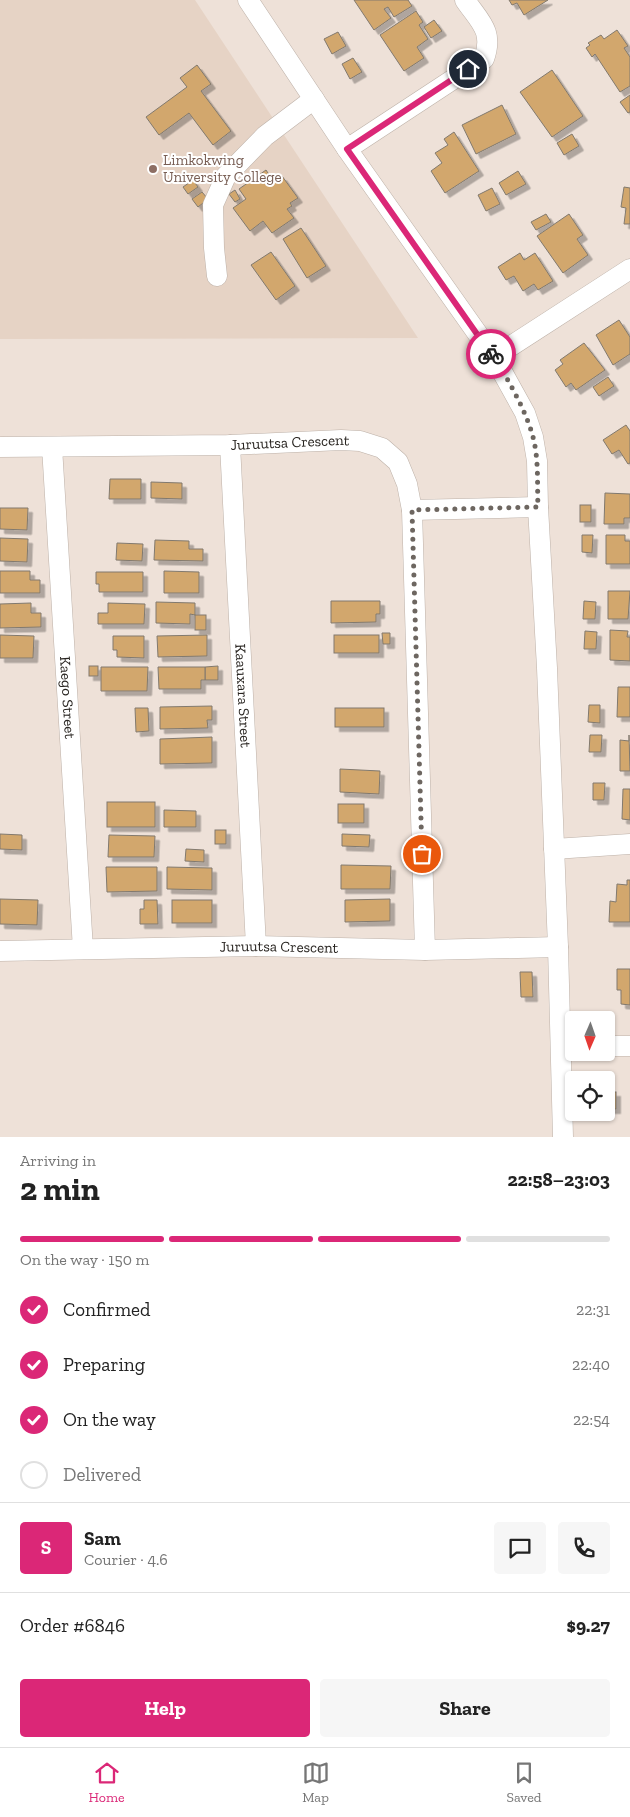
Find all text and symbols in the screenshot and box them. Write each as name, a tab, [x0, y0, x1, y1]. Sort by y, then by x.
pin	[447, 48, 489, 90]
icon: home	[454, 55, 482, 83]
place label: Limkokwing University College	[163, 151, 281, 186]
marker: Limkokwing University College	[147, 163, 159, 175]
courier	[466, 329, 516, 379]
icon: bike	[477, 340, 505, 368]
street label: Juruutsa Crescent	[230, 431, 350, 454]
street label: Kaauxara Street	[231, 643, 255, 749]
street label: Kaego Street	[56, 656, 79, 740]
pin	[401, 833, 443, 875]
icon: bag	[408, 840, 436, 868]
street label: Juruutsa Crescent	[219, 937, 339, 957]
north arrow	[565, 1011, 615, 1061]
map controls	[565, 1011, 615, 1121]
button: locate	[565, 1071, 615, 1121]
text: Arriving in	[20, 1151, 96, 1170]
text: 22:58–23:03	[507, 1168, 610, 1191]
text: 2 min	[20, 1170, 100, 1208]
text: On the way · 150 m	[20, 1250, 149, 1269]
icon: check	[20, 1296, 48, 1324]
text: Confirmed	[63, 1298, 150, 1321]
text: 22:31	[576, 1300, 610, 1319]
icon: check	[20, 1351, 48, 1379]
text: Preparing	[63, 1353, 145, 1376]
text: 22:40	[572, 1355, 610, 1374]
icon: check	[20, 1406, 48, 1434]
text: On the way	[63, 1408, 156, 1431]
text: 22:54	[573, 1410, 610, 1429]
text: Delivered	[63, 1463, 141, 1486]
button: chat	[494, 1522, 546, 1574]
button: phone	[558, 1522, 610, 1574]
text: Sam	[84, 1527, 121, 1550]
text: S	[41, 1536, 51, 1559]
text: Courier · 4.6	[84, 1550, 168, 1569]
text: Order #6846	[20, 1614, 125, 1637]
text: $9.27	[567, 1614, 610, 1637]
button: Help	[20, 1679, 310, 1737]
button: Share	[320, 1679, 610, 1737]
tab: Home	[88, 1759, 125, 1806]
tab: Map	[302, 1759, 330, 1806]
tab: Saved	[506, 1759, 542, 1806]

